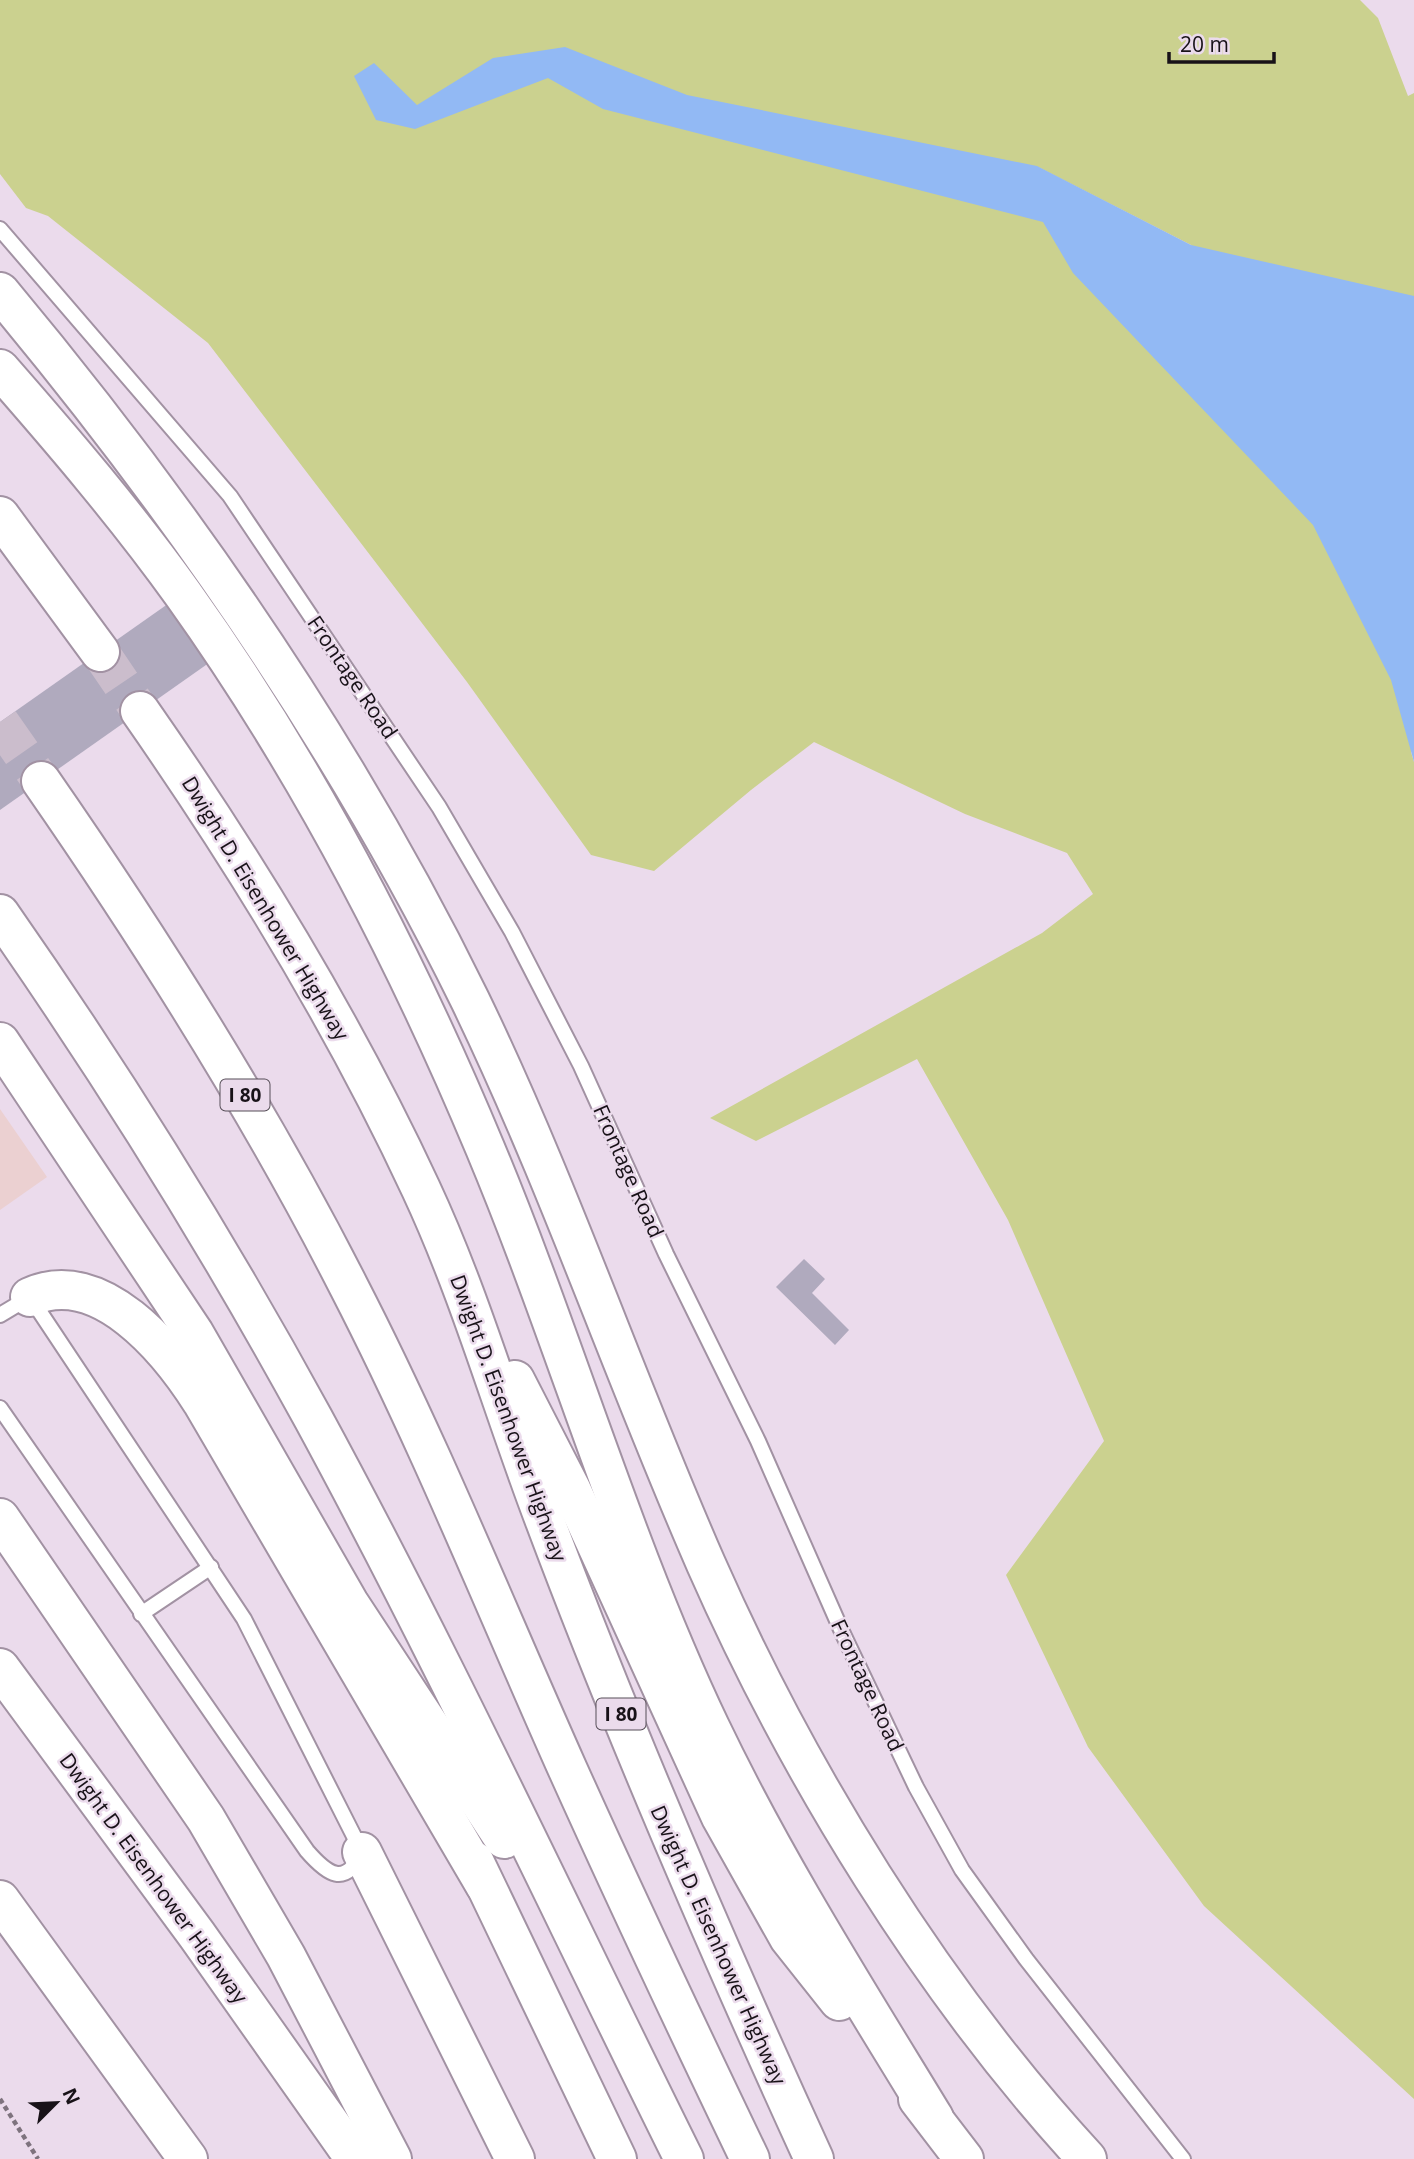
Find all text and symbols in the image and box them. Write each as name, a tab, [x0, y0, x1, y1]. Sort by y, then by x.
scale bar	[1169, 21, 1274, 65]
text: 20 m	[1180, 30, 1229, 58]
street label: Frontage Road	[301, 610, 405, 744]
street label: Dwight D. Eisenhower Highway	[176, 771, 356, 1045]
road number: I 80	[220, 1079, 270, 1110]
street label: Frontage Road	[587, 1100, 671, 1242]
street label: Dwight D. Eisenhower Highway	[444, 1271, 574, 1566]
street label: Frontage Road	[825, 1614, 911, 1756]
road number: I 80	[596, 1698, 646, 1730]
street label: Dwight D. Eisenhower Highway	[54, 1747, 255, 2009]
street label: Dwight D. Eisenhower Highway	[645, 1801, 794, 2090]
north arrow	[21, 2068, 91, 2138]
text: N	[57, 2084, 87, 2108]

